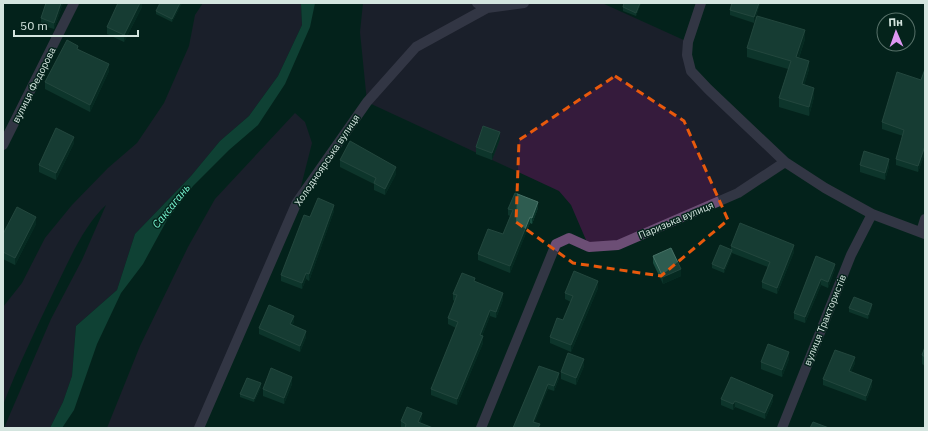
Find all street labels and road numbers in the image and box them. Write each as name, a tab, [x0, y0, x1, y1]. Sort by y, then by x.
street label: вулиця Федорова	[9, 44, 59, 125]
street label: Холодноярська вулиця	[291, 112, 363, 208]
street label: Паризька вулиця	[636, 198, 716, 242]
street label: вулиця Трактористів	[801, 272, 849, 368]

